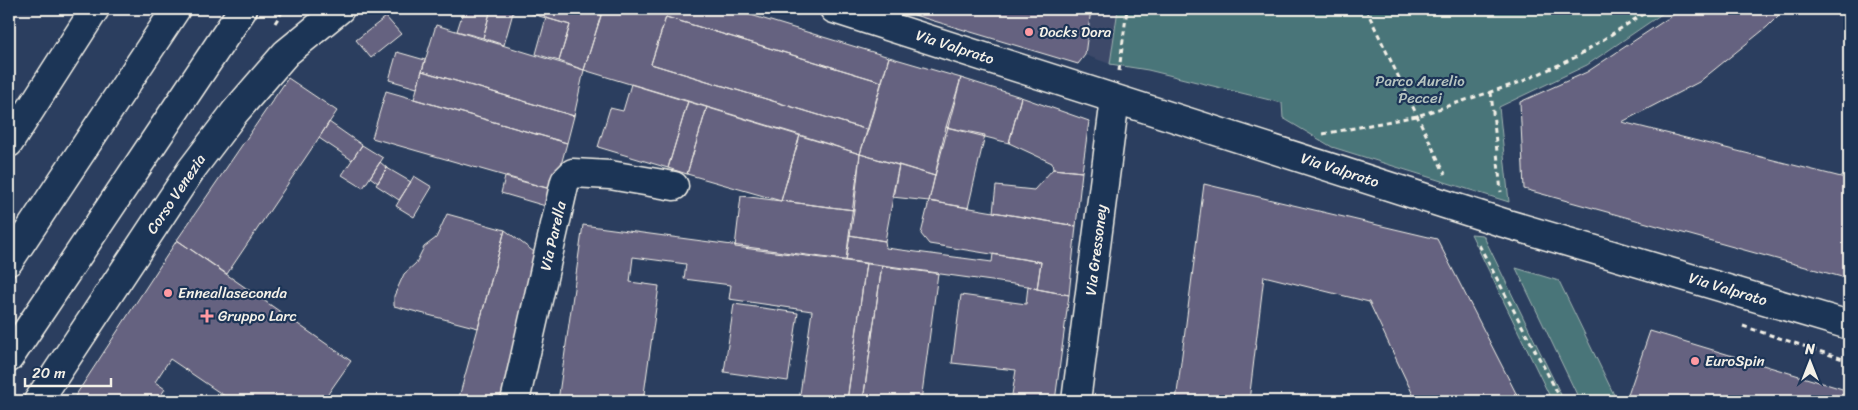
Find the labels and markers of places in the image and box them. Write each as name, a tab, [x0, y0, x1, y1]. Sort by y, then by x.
place label: Docks Dora	[1039, 19, 1112, 45]
marker: Docks Dora	[1023, 26, 1035, 38]
place label: Enneallaseconda	[178, 280, 288, 306]
marker: Enneallaseconda	[162, 287, 174, 299]
place label: Gruppo Larc	[218, 303, 297, 329]
marker: Gruppo Larc	[200, 309, 214, 323]
place label: EuroSpin	[1705, 348, 1765, 374]
marker: EuroSpin	[1689, 355, 1701, 367]

